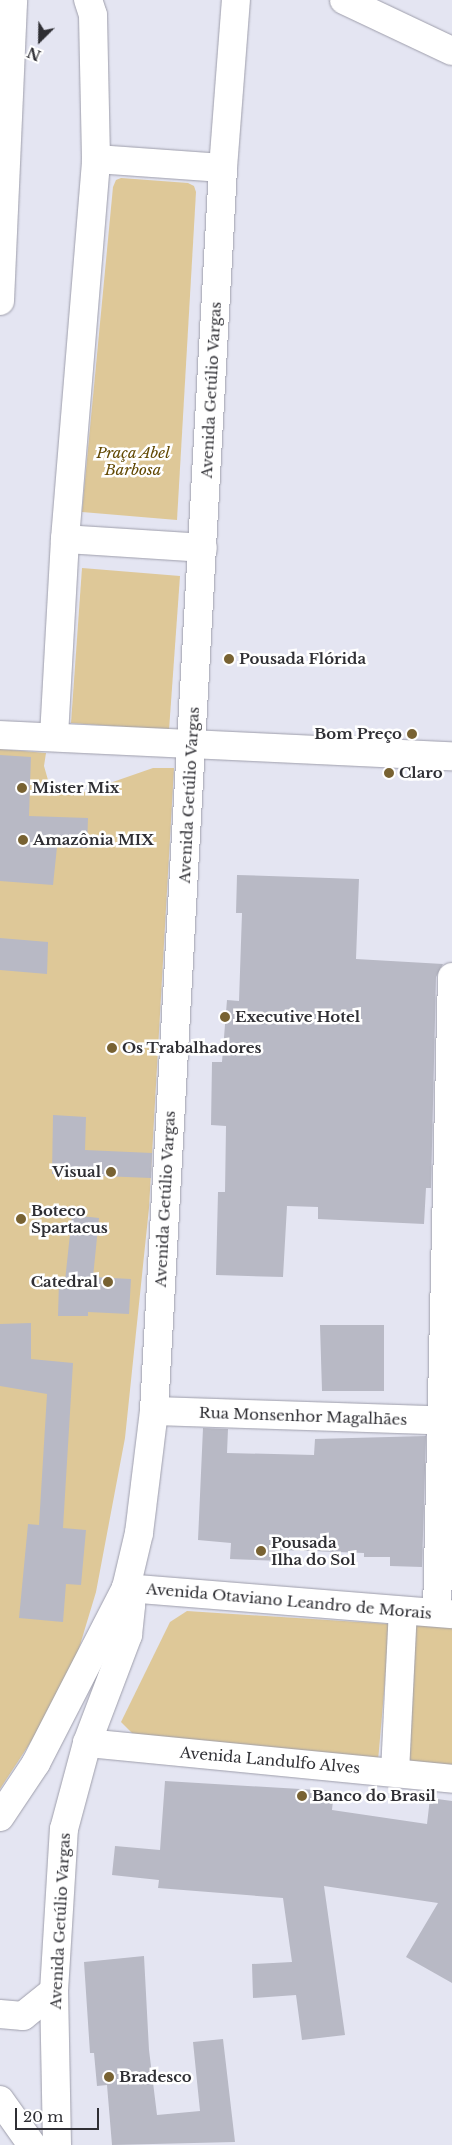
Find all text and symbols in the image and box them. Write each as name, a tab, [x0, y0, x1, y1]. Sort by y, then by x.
north arrow	[15, 15, 65, 65]
text: N	[25, 43, 44, 65]
street label: Avenida Getúlio Vargas	[197, 301, 225, 479]
park label: Praça Abel Barbosa	[96, 443, 170, 478]
place label: Pousada Flórida	[239, 650, 366, 668]
marker: Pousada Flórida	[223, 653, 235, 665]
street label: Avenida Getúlio Vargas	[175, 706, 203, 884]
place label: Bom Preço	[314, 725, 402, 743]
marker: Bom Preço	[406, 728, 418, 740]
place label: Claro	[399, 764, 443, 782]
marker: Claro	[383, 767, 395, 779]
place label: Mister Mix	[32, 779, 120, 797]
marker: Mister Mix	[16, 782, 28, 794]
place label: Amazônia MIX	[33, 831, 154, 849]
marker: Amazônia MIX	[17, 834, 29, 846]
place label: Executive Hotel	[235, 1008, 360, 1026]
marker: Executive Hotel	[219, 1011, 231, 1023]
place label: Os Trabalhadores	[122, 1039, 262, 1057]
marker: Os Trabalhadores	[106, 1042, 118, 1054]
street label: Avenida Getúlio Vargas	[151, 1110, 179, 1288]
place label: Visual	[52, 1163, 101, 1181]
marker: Visual	[105, 1166, 117, 1178]
place label: Boteco Spartacus	[31, 1201, 108, 1236]
marker: Boteco Spartacus	[15, 1213, 27, 1225]
place label: Catedral	[31, 1273, 98, 1291]
marker: Catedral	[102, 1276, 114, 1288]
street label: Rua Monsenhor Magalhães	[198, 1403, 408, 1429]
place label: Pousada Ilha do Sol	[271, 1533, 356, 1568]
marker: Pousada Ilha do Sol	[255, 1545, 267, 1557]
street label: Avenida Otaviano Leandro de Morais	[145, 1580, 433, 1622]
street label: Avenida Landulfo Alves	[179, 1743, 361, 1777]
place label: Banco do Brasil	[312, 1787, 436, 1805]
marker: Banco do Brasil	[296, 1790, 308, 1802]
street label: Avenida Getúlio Vargas	[46, 1832, 74, 2010]
place label: Bradesco	[119, 2068, 192, 2086]
marker: Bradesco	[103, 2071, 115, 2083]
scale bar	[18, 2098, 101, 2130]
text: 20 m	[23, 2107, 63, 2126]

